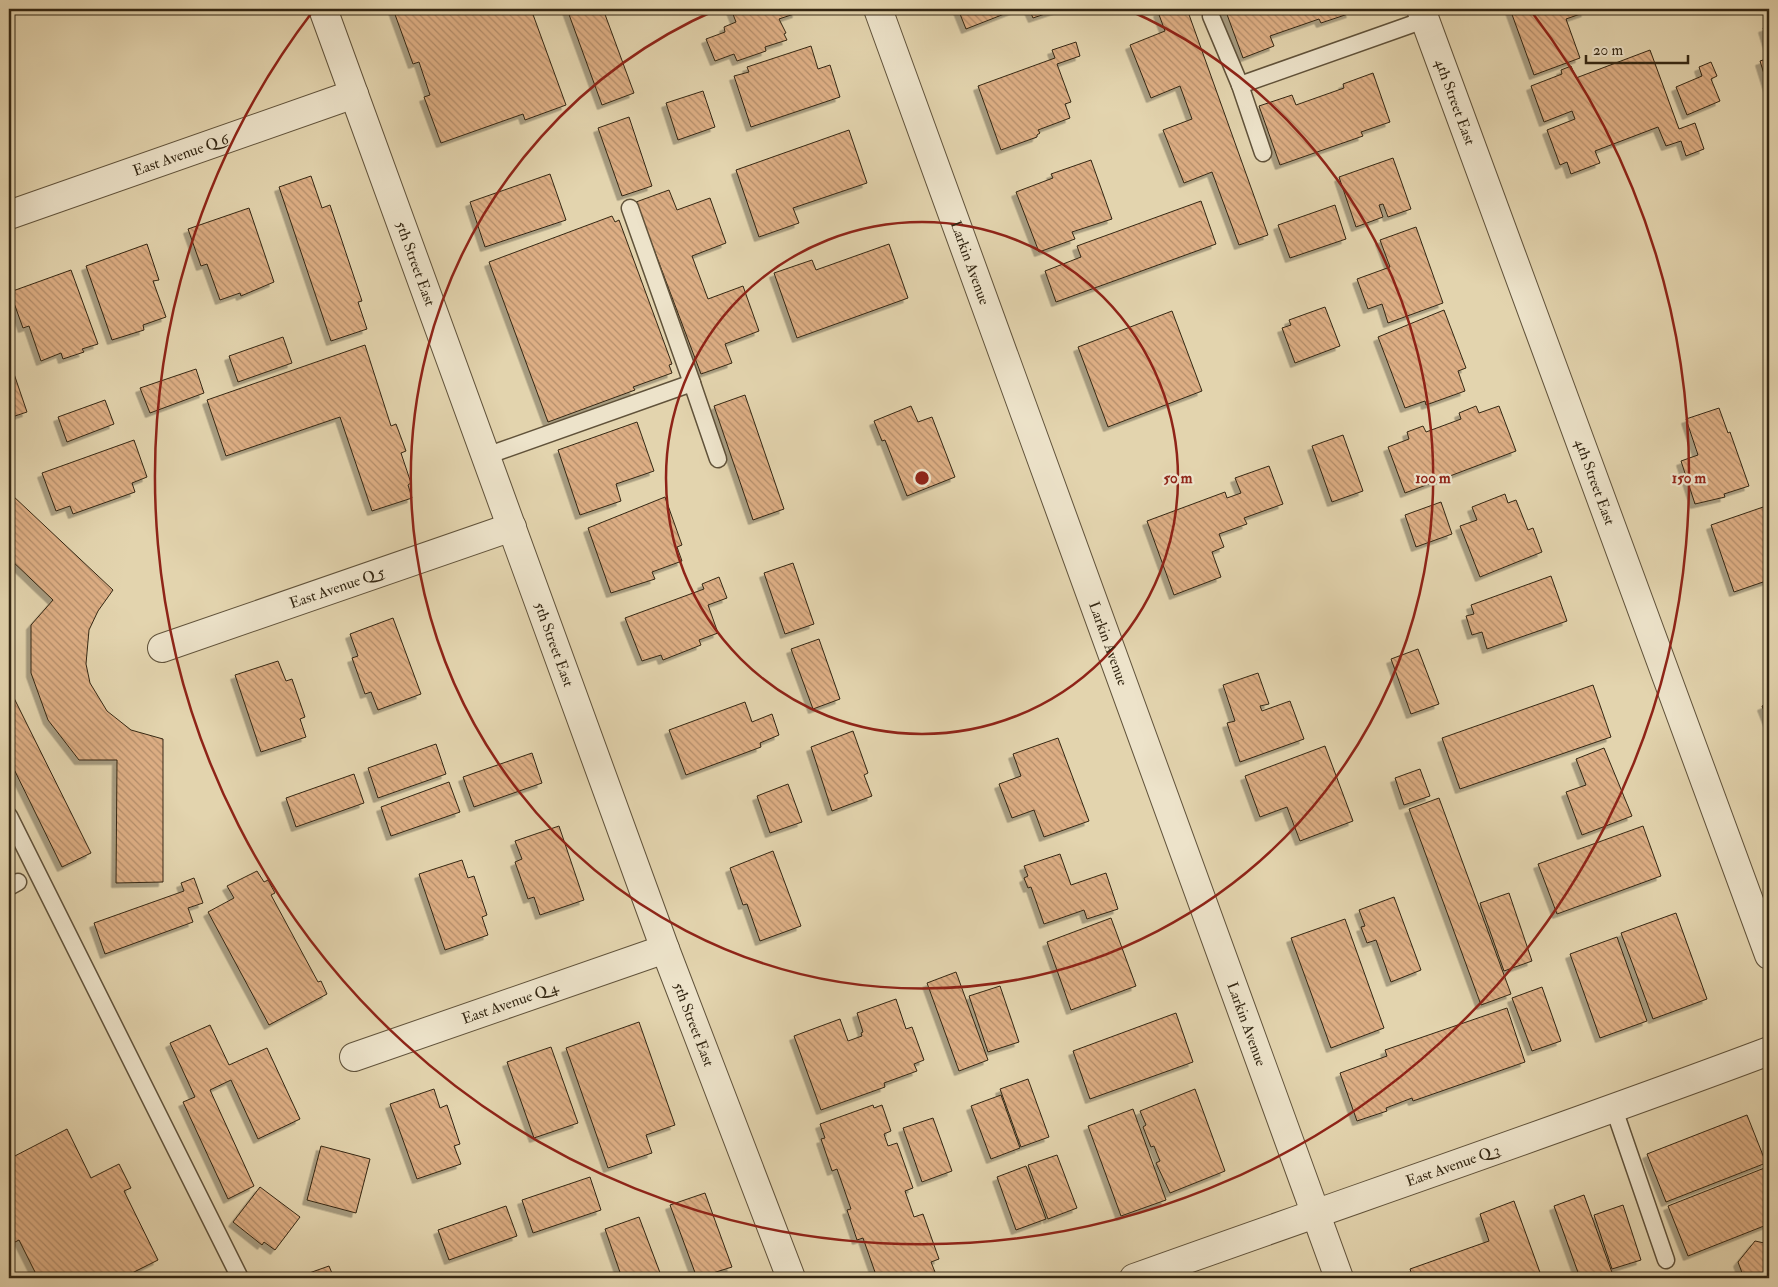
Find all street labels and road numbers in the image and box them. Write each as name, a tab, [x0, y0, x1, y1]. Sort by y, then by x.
street label: 4th Street East	[1431, 56, 1480, 148]
street label: East Avenue Q 6	[130, 129, 233, 180]
street label: Larkin Avenue	[946, 218, 994, 307]
street label: 5th Street East	[392, 219, 440, 309]
street label: 4th Street East	[1570, 436, 1620, 528]
street label: East Avenue Q 5	[287, 562, 387, 613]
street label: 5th Street East	[530, 599, 578, 689]
street label: Larkin Avenue	[1084, 599, 1132, 688]
street label: East Avenue Q 4	[459, 977, 561, 1028]
street label: 5th Street East	[669, 979, 719, 1069]
street label: Larkin Avenue	[1223, 979, 1271, 1069]
street label: East Avenue Q 3	[1403, 1140, 1503, 1191]

